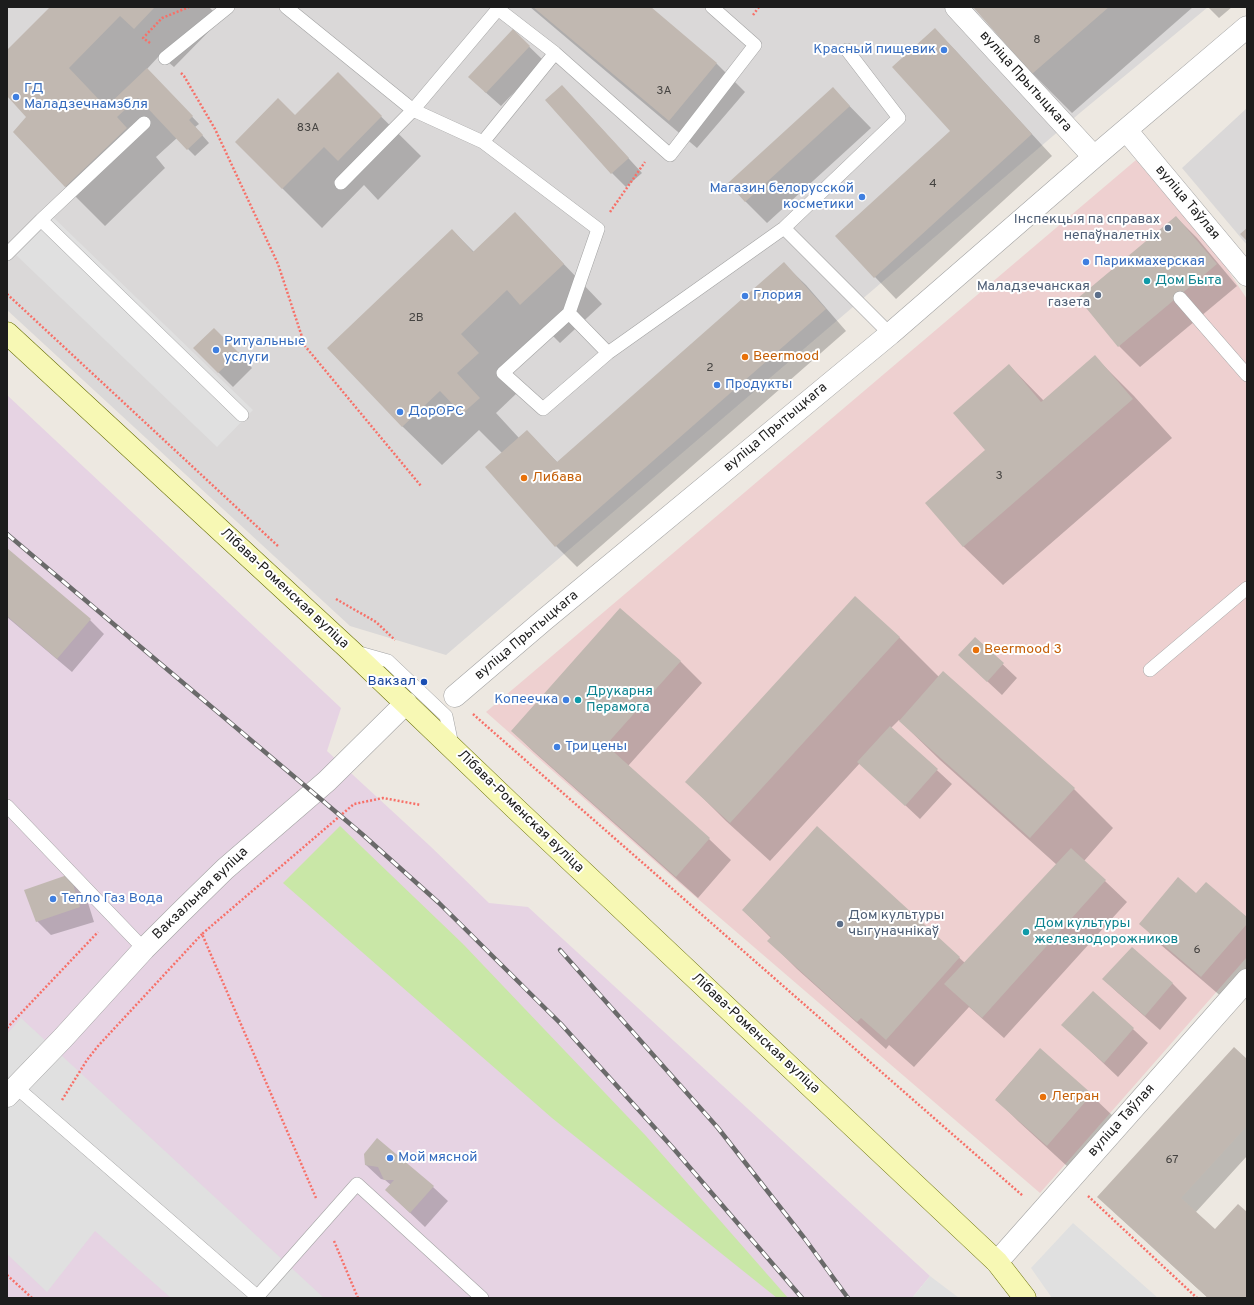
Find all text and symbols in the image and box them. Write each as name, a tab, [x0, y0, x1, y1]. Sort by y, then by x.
street label: вуліца Прытыцкага	[975, 28, 1075, 136]
house number: 8	[1033, 34, 1041, 48]
place label: Красный пищевик	[813, 42, 936, 58]
marker: Красный пищевик	[939, 45, 949, 55]
place label: ГД Маладзечнамэбля	[24, 81, 148, 114]
house number: 3А	[656, 85, 672, 99]
marker: ГД Маладзечнамэбля	[11, 92, 21, 102]
house number: 83А	[297, 122, 319, 136]
street label: вуліца Таўлая	[1151, 162, 1223, 244]
house number: 4	[929, 178, 937, 192]
place label: Магазин белорусской косметики	[709, 181, 854, 214]
marker: Магазин белорусской косметики	[857, 192, 867, 202]
place label: Інспекцыя па справах непаўналетніх	[1014, 212, 1160, 244]
marker: Інспекцыя па справах непаўналетніх	[1163, 223, 1173, 233]
place label: Парикмахерская	[1094, 254, 1205, 270]
marker: Парикмахерская	[1081, 257, 1091, 267]
place label: Дом Быта	[1155, 273, 1222, 289]
marker: Дом Быта	[1142, 276, 1152, 286]
place label: Маладзечанская газета	[977, 279, 1090, 312]
place label: Глория	[753, 288, 802, 304]
marker: Маладзечанская газета	[1093, 290, 1103, 300]
marker: Глория	[740, 291, 750, 301]
house number: 2B	[408, 312, 424, 326]
place label: Ритуальные услуги	[224, 334, 305, 366]
marker: Ритуальные услуги	[211, 345, 221, 355]
place label: Beermood	[753, 349, 819, 365]
marker: Beermood	[740, 352, 750, 362]
house number: 2	[706, 362, 714, 376]
place label: Продукты	[725, 377, 792, 393]
marker: Продукты	[712, 380, 722, 390]
street label: вуліца Прытыцкага	[721, 380, 831, 476]
place label: ДорОРС	[408, 404, 464, 420]
marker: ДорОРС	[395, 407, 405, 417]
place label: Либава	[532, 470, 582, 486]
house number: 3	[995, 470, 1003, 484]
marker: Либава	[519, 473, 529, 483]
street label: Лібава-Роменская вуліца	[216, 525, 352, 653]
street label: вуліца Прытыцкага	[472, 588, 582, 684]
place label: Beermood 3	[984, 642, 1062, 658]
marker: Beermood 3	[971, 645, 981, 655]
place label: Вакзал	[368, 674, 416, 690]
marker: Вакзал	[419, 677, 429, 687]
place label: Друкарня Перамога	[586, 684, 653, 716]
place label: Копеечка	[494, 692, 558, 708]
marker: Копеечка	[561, 695, 571, 705]
marker: Друкарня Перамога	[573, 695, 583, 705]
place label: Три цены	[565, 739, 627, 755]
marker: Три цены	[552, 742, 562, 752]
street label: Лібава-Роменская вуліца	[453, 747, 587, 877]
street label: Вакзальная вуліца	[150, 844, 252, 944]
place label: Тепло Газ Вода	[61, 891, 163, 907]
marker: Тепло Газ Вода	[48, 894, 58, 904]
place label: Дом культуры чыгуначнікаў	[848, 908, 944, 940]
place label: Дом культуры железнодорожников	[1034, 916, 1178, 948]
marker: Дом культуры чыгуначнікаў	[835, 919, 845, 929]
marker: Дом культуры железнодорожников	[1021, 927, 1031, 937]
house number: 6	[1193, 944, 1201, 958]
street label: Лібава-Роменская вуліца	[687, 970, 823, 1098]
street label: вуліца Таўлая	[1085, 1081, 1159, 1161]
place label: Легран	[1051, 1089, 1099, 1105]
marker: Легран	[1038, 1092, 1048, 1102]
place label: Мой мясной	[398, 1150, 478, 1166]
marker: Мой мясной	[385, 1153, 395, 1163]
house number: 67	[1165, 1154, 1179, 1168]

